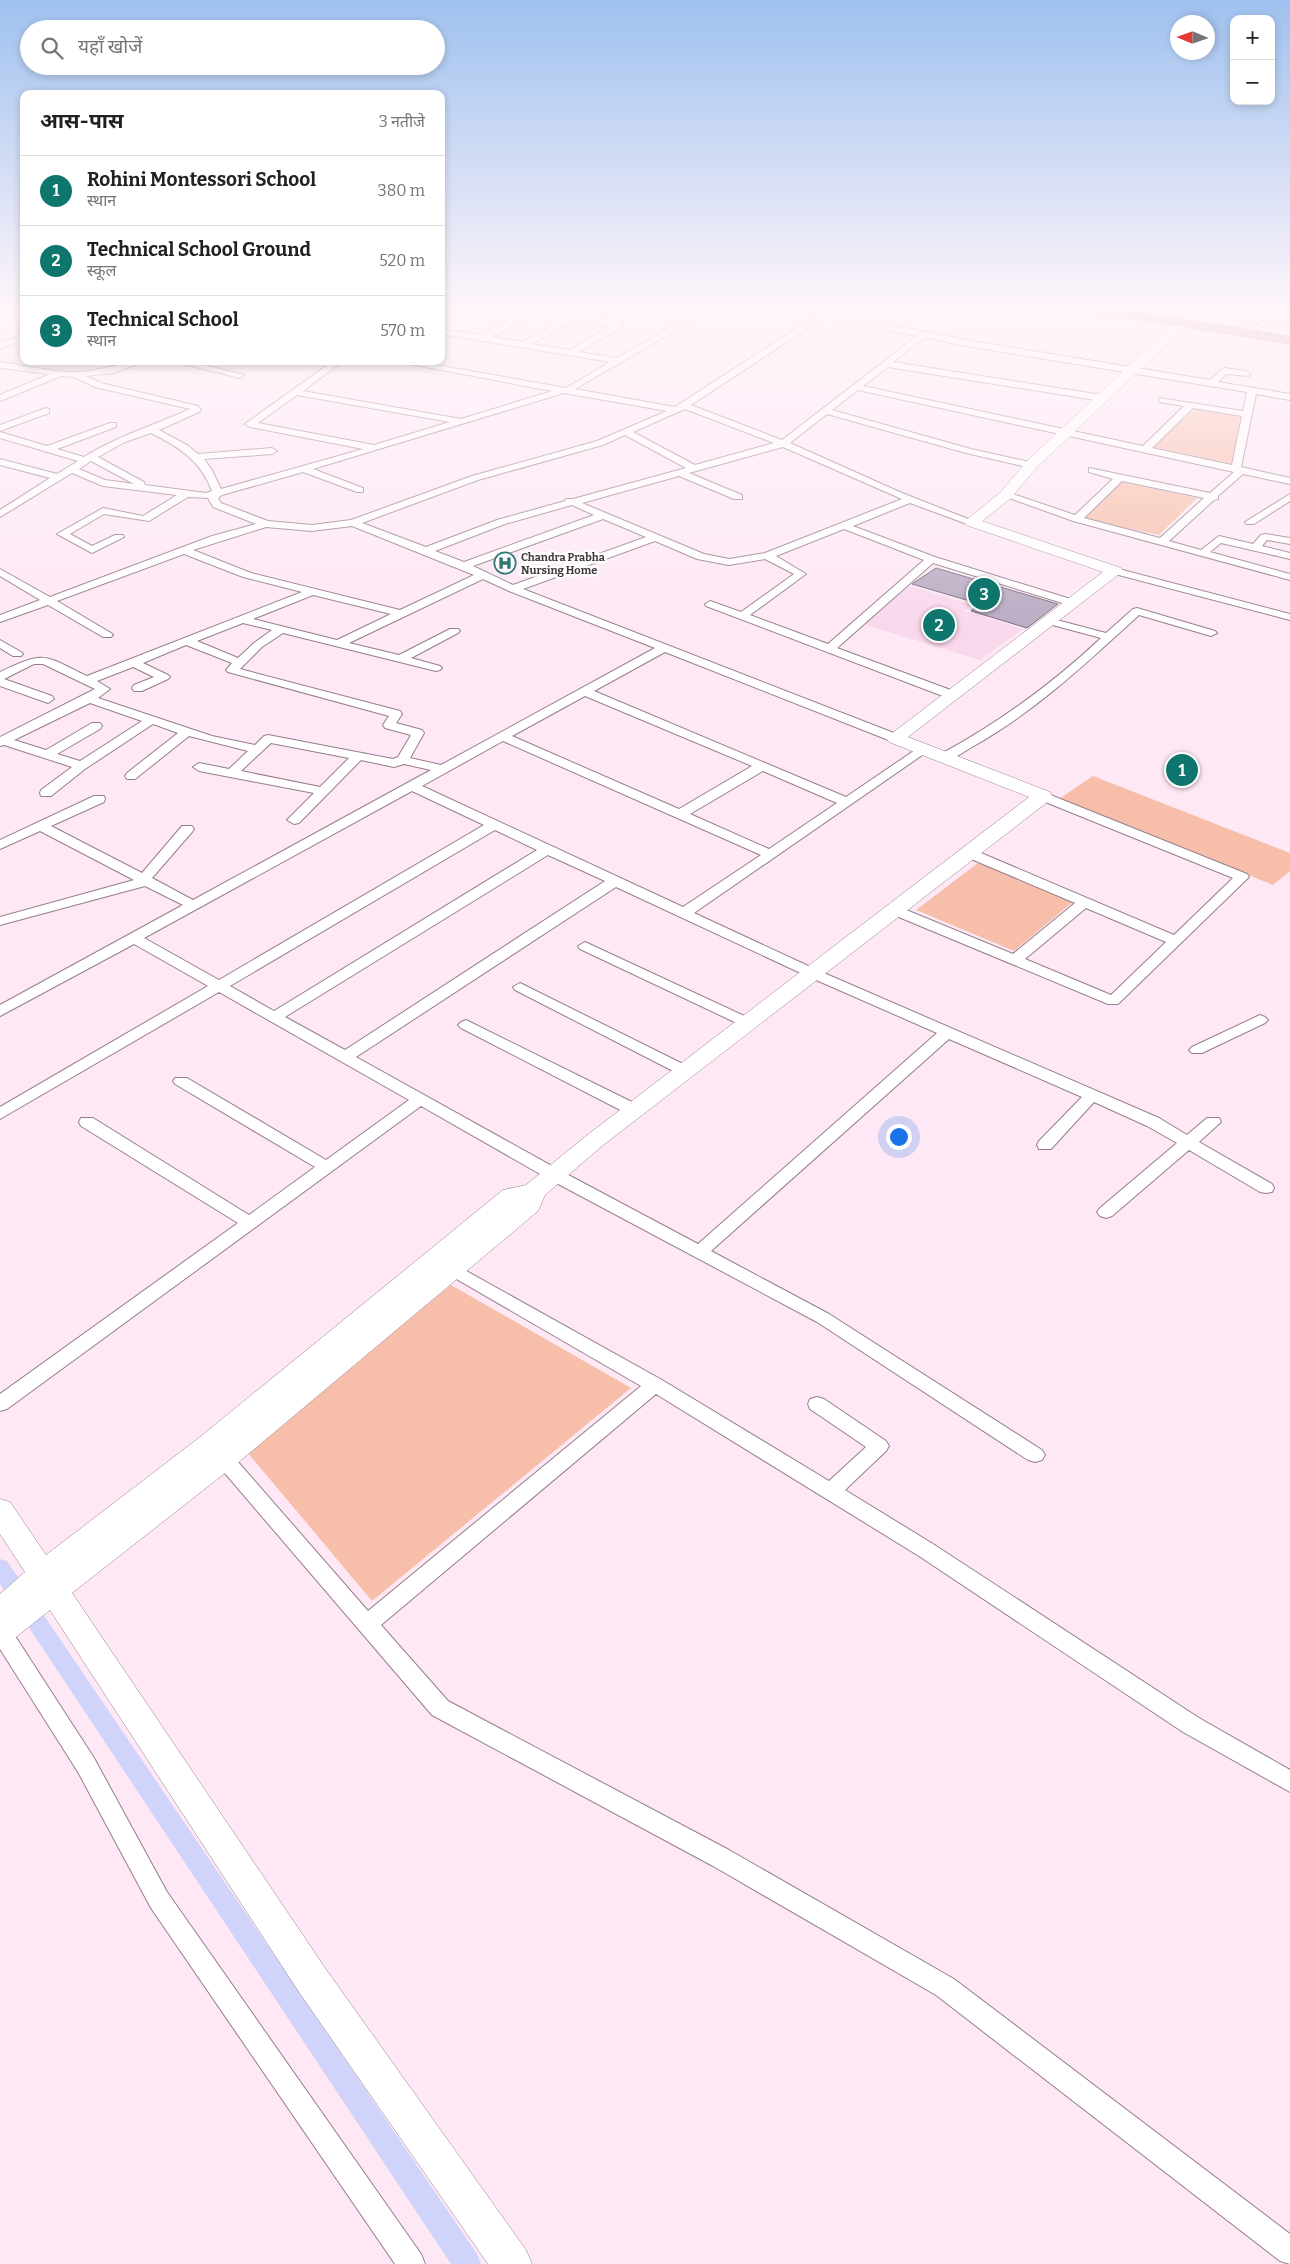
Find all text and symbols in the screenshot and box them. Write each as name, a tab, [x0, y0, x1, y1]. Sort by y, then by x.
north arrow	[1170, 15, 1215, 60]
map controls	[1230, 15, 1275, 105]
button: +	[1230, 15, 1275, 60]
search box	[20, 20, 445, 75]
icon: search	[38, 34, 66, 62]
text: यहाँ खोजें	[78, 35, 142, 58]
button: −	[1230, 60, 1275, 105]
text: आस-पास	[40, 108, 124, 134]
text: 3 नतीजे	[379, 112, 425, 131]
text: Rohini Montessori School	[87, 168, 316, 191]
text: 1	[53, 181, 59, 200]
text: 380 m	[378, 181, 425, 200]
text: स्थान	[87, 191, 116, 210]
text: Technical School Ground	[87, 238, 311, 261]
text: 2	[51, 251, 61, 270]
text: 520 m	[379, 251, 425, 270]
text: स्कूल	[87, 261, 116, 280]
text: Technical School	[87, 308, 239, 331]
text: 3	[51, 321, 61, 340]
text: 570 m	[380, 321, 425, 340]
text: स्थान	[87, 331, 116, 350]
hospital icon: Chandra Prabha Nursing Home	[493, 551, 517, 575]
place label: Chandra Prabha Nursing Home	[521, 551, 606, 577]
pin: 3	[968, 575, 1000, 613]
pin: 2	[923, 606, 955, 644]
pin: 1	[1166, 751, 1198, 789]
your location	[886, 1124, 912, 1150]

